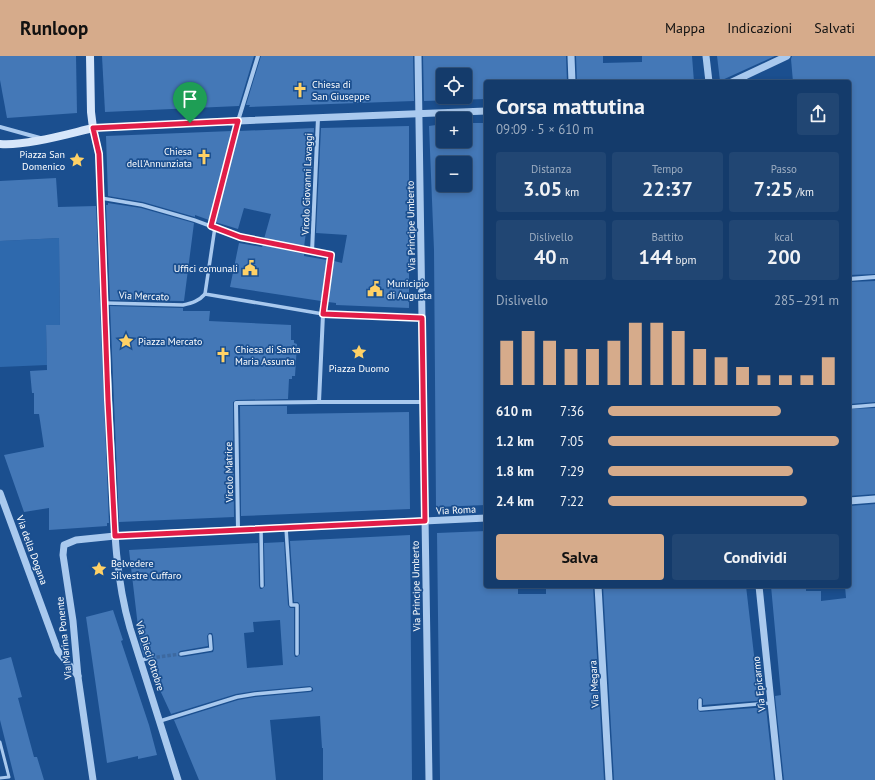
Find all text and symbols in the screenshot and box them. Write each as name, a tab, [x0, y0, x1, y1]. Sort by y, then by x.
text: Runloop	[20, 16, 88, 40]
text: Mappa	[665, 19, 705, 37]
text: Indicazioni	[727, 19, 792, 37]
text: Salvati	[814, 19, 855, 37]
map controls	[436, 68, 472, 192]
button: locate	[436, 68, 472, 104]
place label: Chiesa di San Giuseppe	[312, 78, 370, 103]
church icon: Chiesa di San Giuseppe	[291, 81, 309, 99]
pin	[173, 82, 207, 123]
icon: arrive	[179, 88, 201, 110]
text: Corsa mattutina	[496, 92, 645, 120]
button: share	[797, 93, 839, 135]
button: +	[436, 112, 472, 148]
text: 09:09 · 5 × 610 m	[496, 121, 593, 138]
street label: Vicolo Giovanni Lavaggi	[299, 133, 315, 236]
place label: Chiesa dell'Annunziata	[127, 145, 192, 170]
place label: Piazza San Domenico	[19, 148, 65, 173]
church icon: Chiesa dell'Annunziata	[195, 148, 213, 166]
place icon: Piazza San Domenico	[68, 151, 86, 169]
button: −	[436, 156, 472, 192]
text: Distanza	[531, 162, 571, 176]
text: Tempo	[652, 162, 683, 176]
text: Passo	[771, 162, 797, 176]
text: 3.05	[523, 176, 562, 202]
text: 22:37	[642, 176, 693, 202]
text: 7:25	[754, 176, 793, 202]
street label: Via Principe Umberto	[404, 181, 418, 272]
text: km	[562, 185, 579, 199]
text: /km	[793, 185, 814, 199]
text: Dislivello	[529, 230, 573, 244]
text: Battito	[652, 230, 683, 244]
text: kcal	[774, 230, 793, 244]
text: 40	[534, 244, 557, 270]
text: 144	[639, 244, 673, 270]
text: 200	[767, 244, 801, 270]
text: m	[557, 253, 568, 267]
text: bpm	[673, 253, 696, 267]
public building icon: Uffici comunali	[241, 259, 259, 277]
place label: Uffici comunali	[174, 262, 238, 275]
place label: Municipio di Augusta	[387, 277, 432, 302]
public building icon: Municipio di Augusta	[366, 280, 384, 298]
street label: Via Mercato	[118, 289, 169, 303]
text: Dislivello	[496, 292, 548, 309]
text: 285–291 m	[774, 292, 839, 309]
place icon: Piazza Mercato	[117, 332, 135, 350]
place label: Piazza Mercato	[138, 335, 202, 348]
place label: Chiesa di Santa Maria Assunta	[235, 343, 301, 368]
place icon: Piazza Duomo	[350, 343, 368, 361]
church icon: Chiesa di Santa Maria Assunta	[214, 346, 232, 364]
place label: Piazza Duomo	[329, 362, 389, 375]
text: 610 m	[496, 403, 532, 420]
text: 7:36	[560, 403, 584, 420]
text: 1.2 km	[496, 433, 534, 450]
text: 7:05	[560, 433, 584, 450]
street label: Vicolo Matrice	[222, 442, 236, 503]
text: 1.8 km	[496, 463, 534, 480]
text: 7:29	[560, 463, 584, 480]
text: 2.4 km	[496, 493, 534, 510]
text: 7:22	[560, 493, 584, 510]
street label: Via Roma	[435, 502, 476, 518]
street label: Via della Dogana	[13, 513, 51, 586]
button: Salva	[496, 534, 664, 580]
button: Condividi	[672, 534, 839, 580]
street label: Via Principe Umberto	[409, 541, 423, 632]
place label: Belvedere Silvestre Cuffaro	[111, 557, 181, 582]
place icon: Belvedere Silvestre Cuffaro	[90, 560, 108, 578]
street label: Via Marina Ponente	[53, 596, 75, 681]
street label: Via Dieci Ottobre	[132, 618, 167, 693]
street label: Via Epicarmo	[750, 656, 768, 713]
street label: Via Megara	[586, 660, 602, 709]

